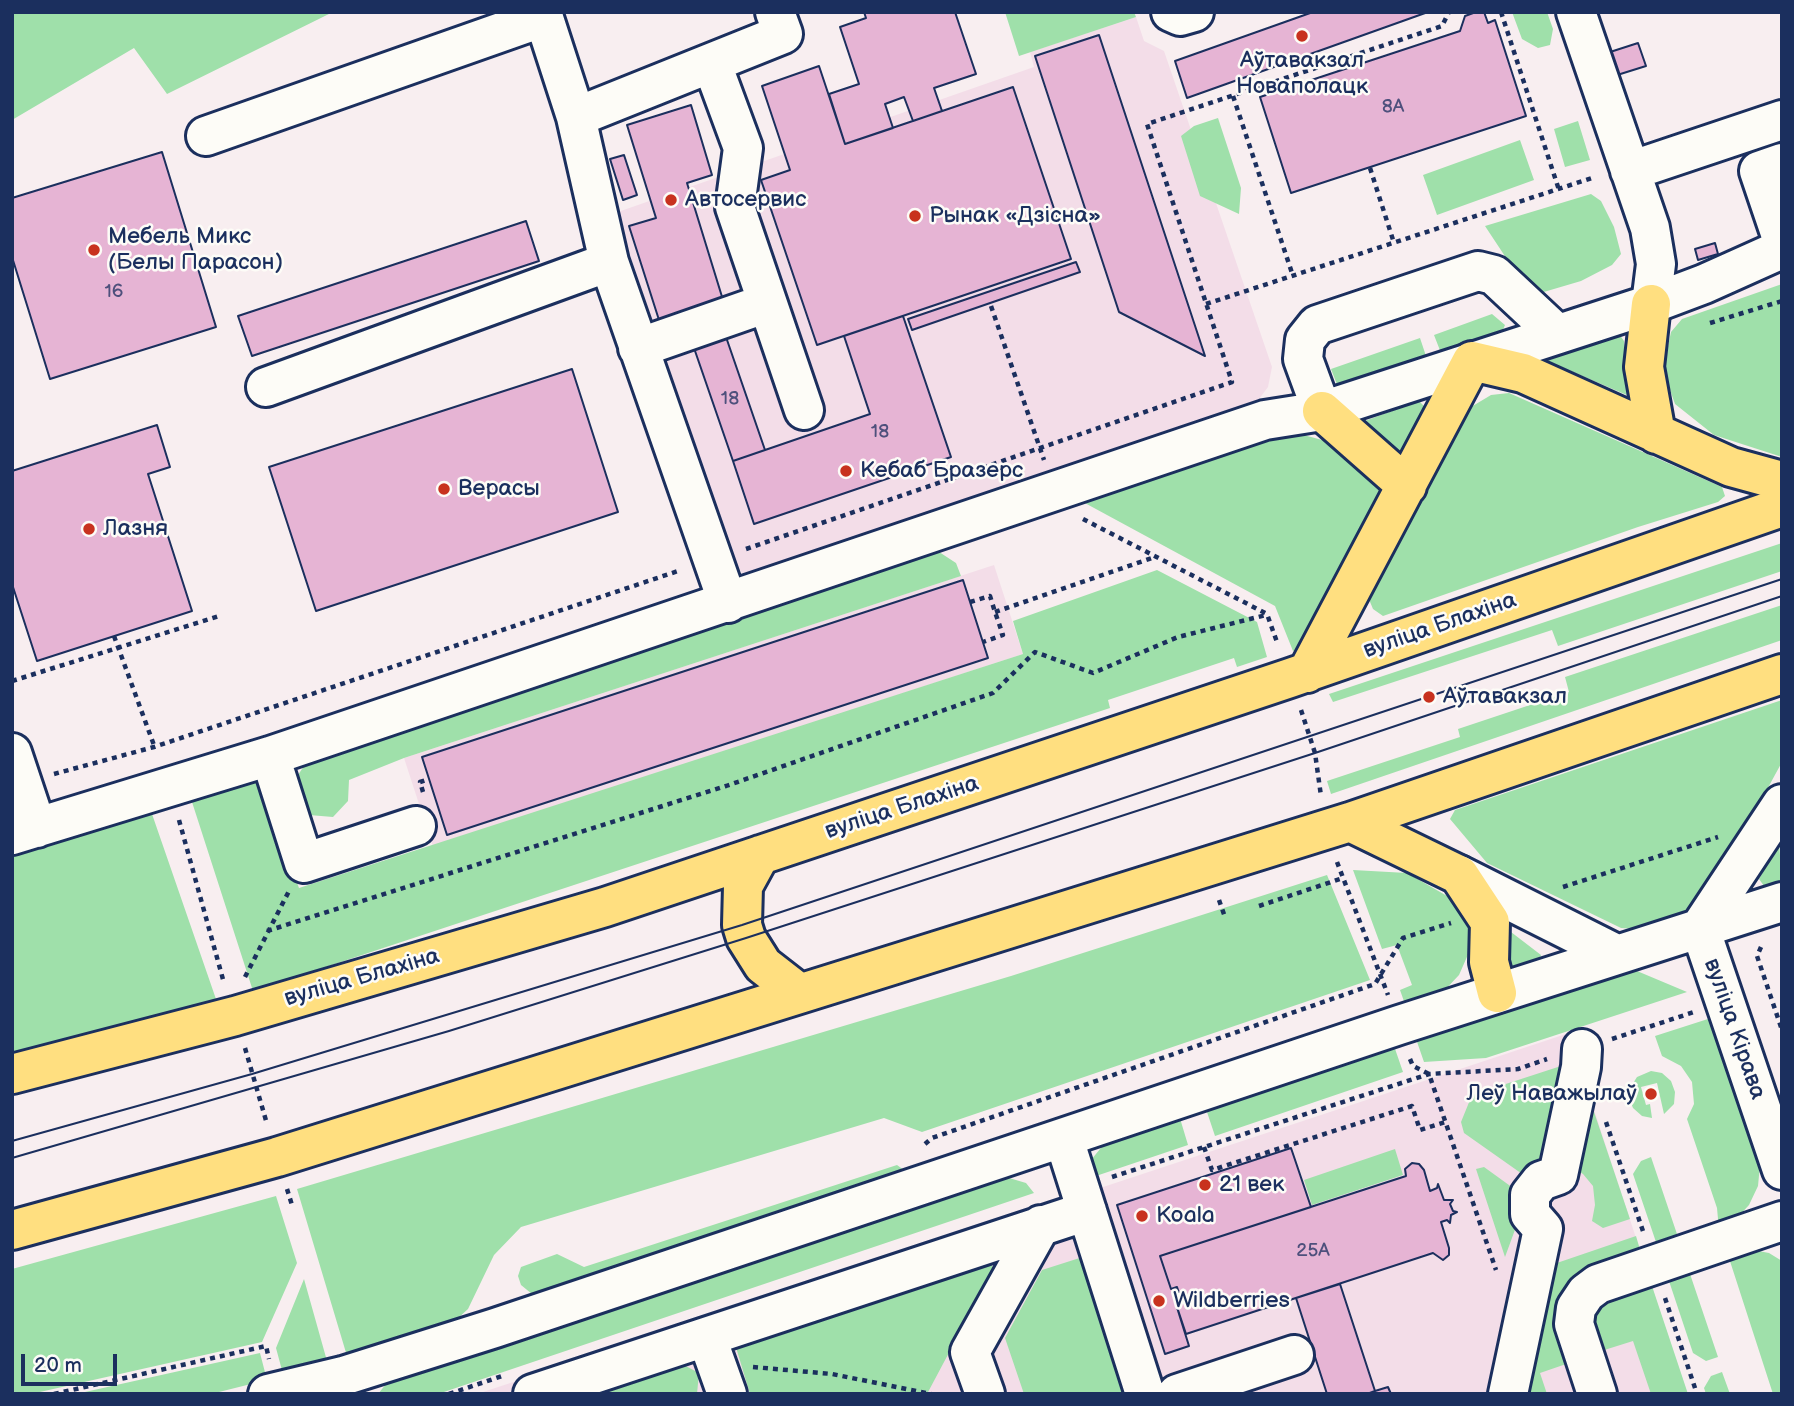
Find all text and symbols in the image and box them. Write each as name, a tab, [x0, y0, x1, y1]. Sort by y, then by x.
marker: Аўтавакзал Новаполацк	[1294, 28, 1310, 44]
place label: Аўтавакзал Новаполацк	[1236, 47, 1368, 101]
house number: 8А	[1382, 96, 1404, 118]
place label: Автосервис	[685, 186, 806, 214]
marker: Автосервис	[663, 192, 679, 208]
place label: Рынак «Дзісна»	[929, 202, 1101, 230]
marker: Рынак «Дзісна»	[907, 208, 923, 224]
place label: Мебель Микс (Белы Парасон)	[108, 223, 283, 277]
marker: Мебель Микс (Белы Парасон)	[86, 242, 102, 258]
house number: 16	[105, 281, 123, 303]
house number: 18	[721, 388, 739, 410]
house number: 18	[871, 421, 889, 443]
place label: Кебаб Бразерс	[860, 457, 1023, 485]
marker: Кебаб Бразерс	[838, 463, 854, 479]
place label: Верасы	[458, 475, 540, 503]
marker: Верасы	[436, 481, 452, 497]
place label: Лазня	[103, 515, 168, 543]
marker: Лазня	[81, 521, 97, 537]
street label: вуліца Блахіна	[1360, 587, 1520, 665]
place label: Аўтавакзал	[1443, 683, 1567, 711]
marker: Аўтавакзал	[1421, 689, 1437, 705]
street label: вуліца Блахіна	[822, 770, 982, 846]
street label: вуліца Блахіна	[281, 943, 443, 1013]
street label: вуліца Кірава	[1697, 955, 1771, 1103]
place label: Леў Наважылаў	[1467, 1080, 1637, 1108]
marker: Леў Наважылаў	[1643, 1086, 1659, 1102]
place label: 21 век	[1219, 1171, 1284, 1199]
marker: 21 век	[1197, 1177, 1213, 1193]
place label: Koala	[1156, 1202, 1215, 1230]
marker: Koala	[1134, 1208, 1150, 1224]
house number: 25А	[1296, 1240, 1330, 1262]
place label: Wildberries	[1173, 1287, 1290, 1315]
marker: Wildberries	[1151, 1293, 1167, 1309]
scale bar	[24, 1340, 121, 1384]
text: 20 m	[34, 1353, 82, 1378]

